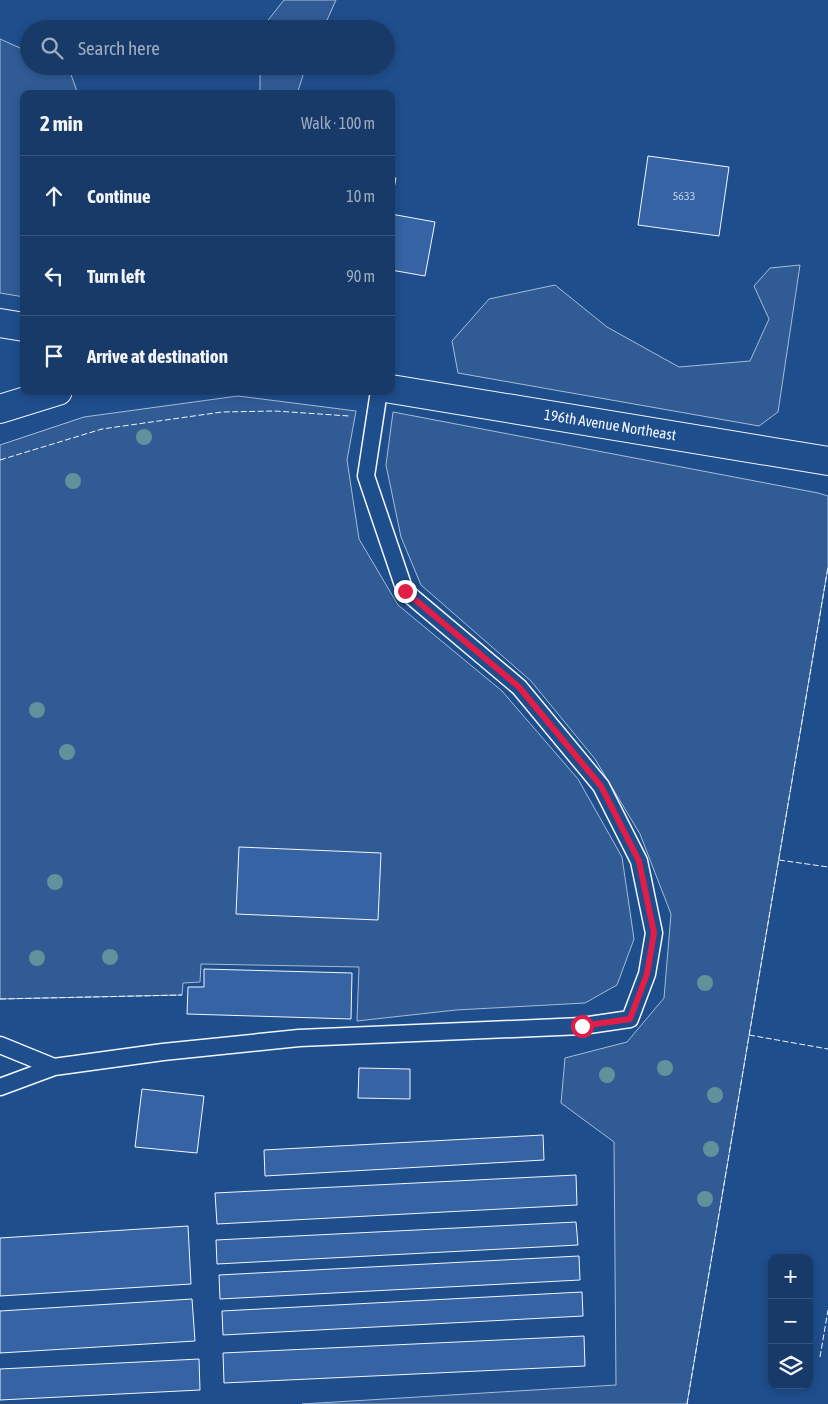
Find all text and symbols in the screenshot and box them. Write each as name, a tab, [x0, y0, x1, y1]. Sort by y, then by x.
search box	[20, 20, 395, 75]
icon: search	[38, 34, 66, 62]
text: Search here	[78, 37, 160, 59]
text: 2 min	[40, 111, 83, 135]
text: Walk · 100 m	[301, 114, 375, 132]
icon: ahead	[40, 182, 68, 210]
text: Continue	[87, 185, 151, 207]
text: 10 m	[346, 187, 375, 205]
house number: 5633	[673, 189, 695, 203]
icon: left	[40, 262, 68, 290]
text: Turn left	[87, 265, 145, 287]
text: 90 m	[346, 267, 375, 285]
icon: arrive	[40, 342, 68, 370]
text: Arrive at destination	[87, 345, 228, 367]
street label: 196th Avenue Northeast	[543, 406, 677, 443]
route end	[394, 580, 417, 603]
route start	[571, 1015, 594, 1038]
map controls	[768, 1254, 813, 1389]
button: +	[768, 1254, 813, 1299]
button: −	[768, 1299, 813, 1344]
button: layers	[768, 1344, 813, 1389]

